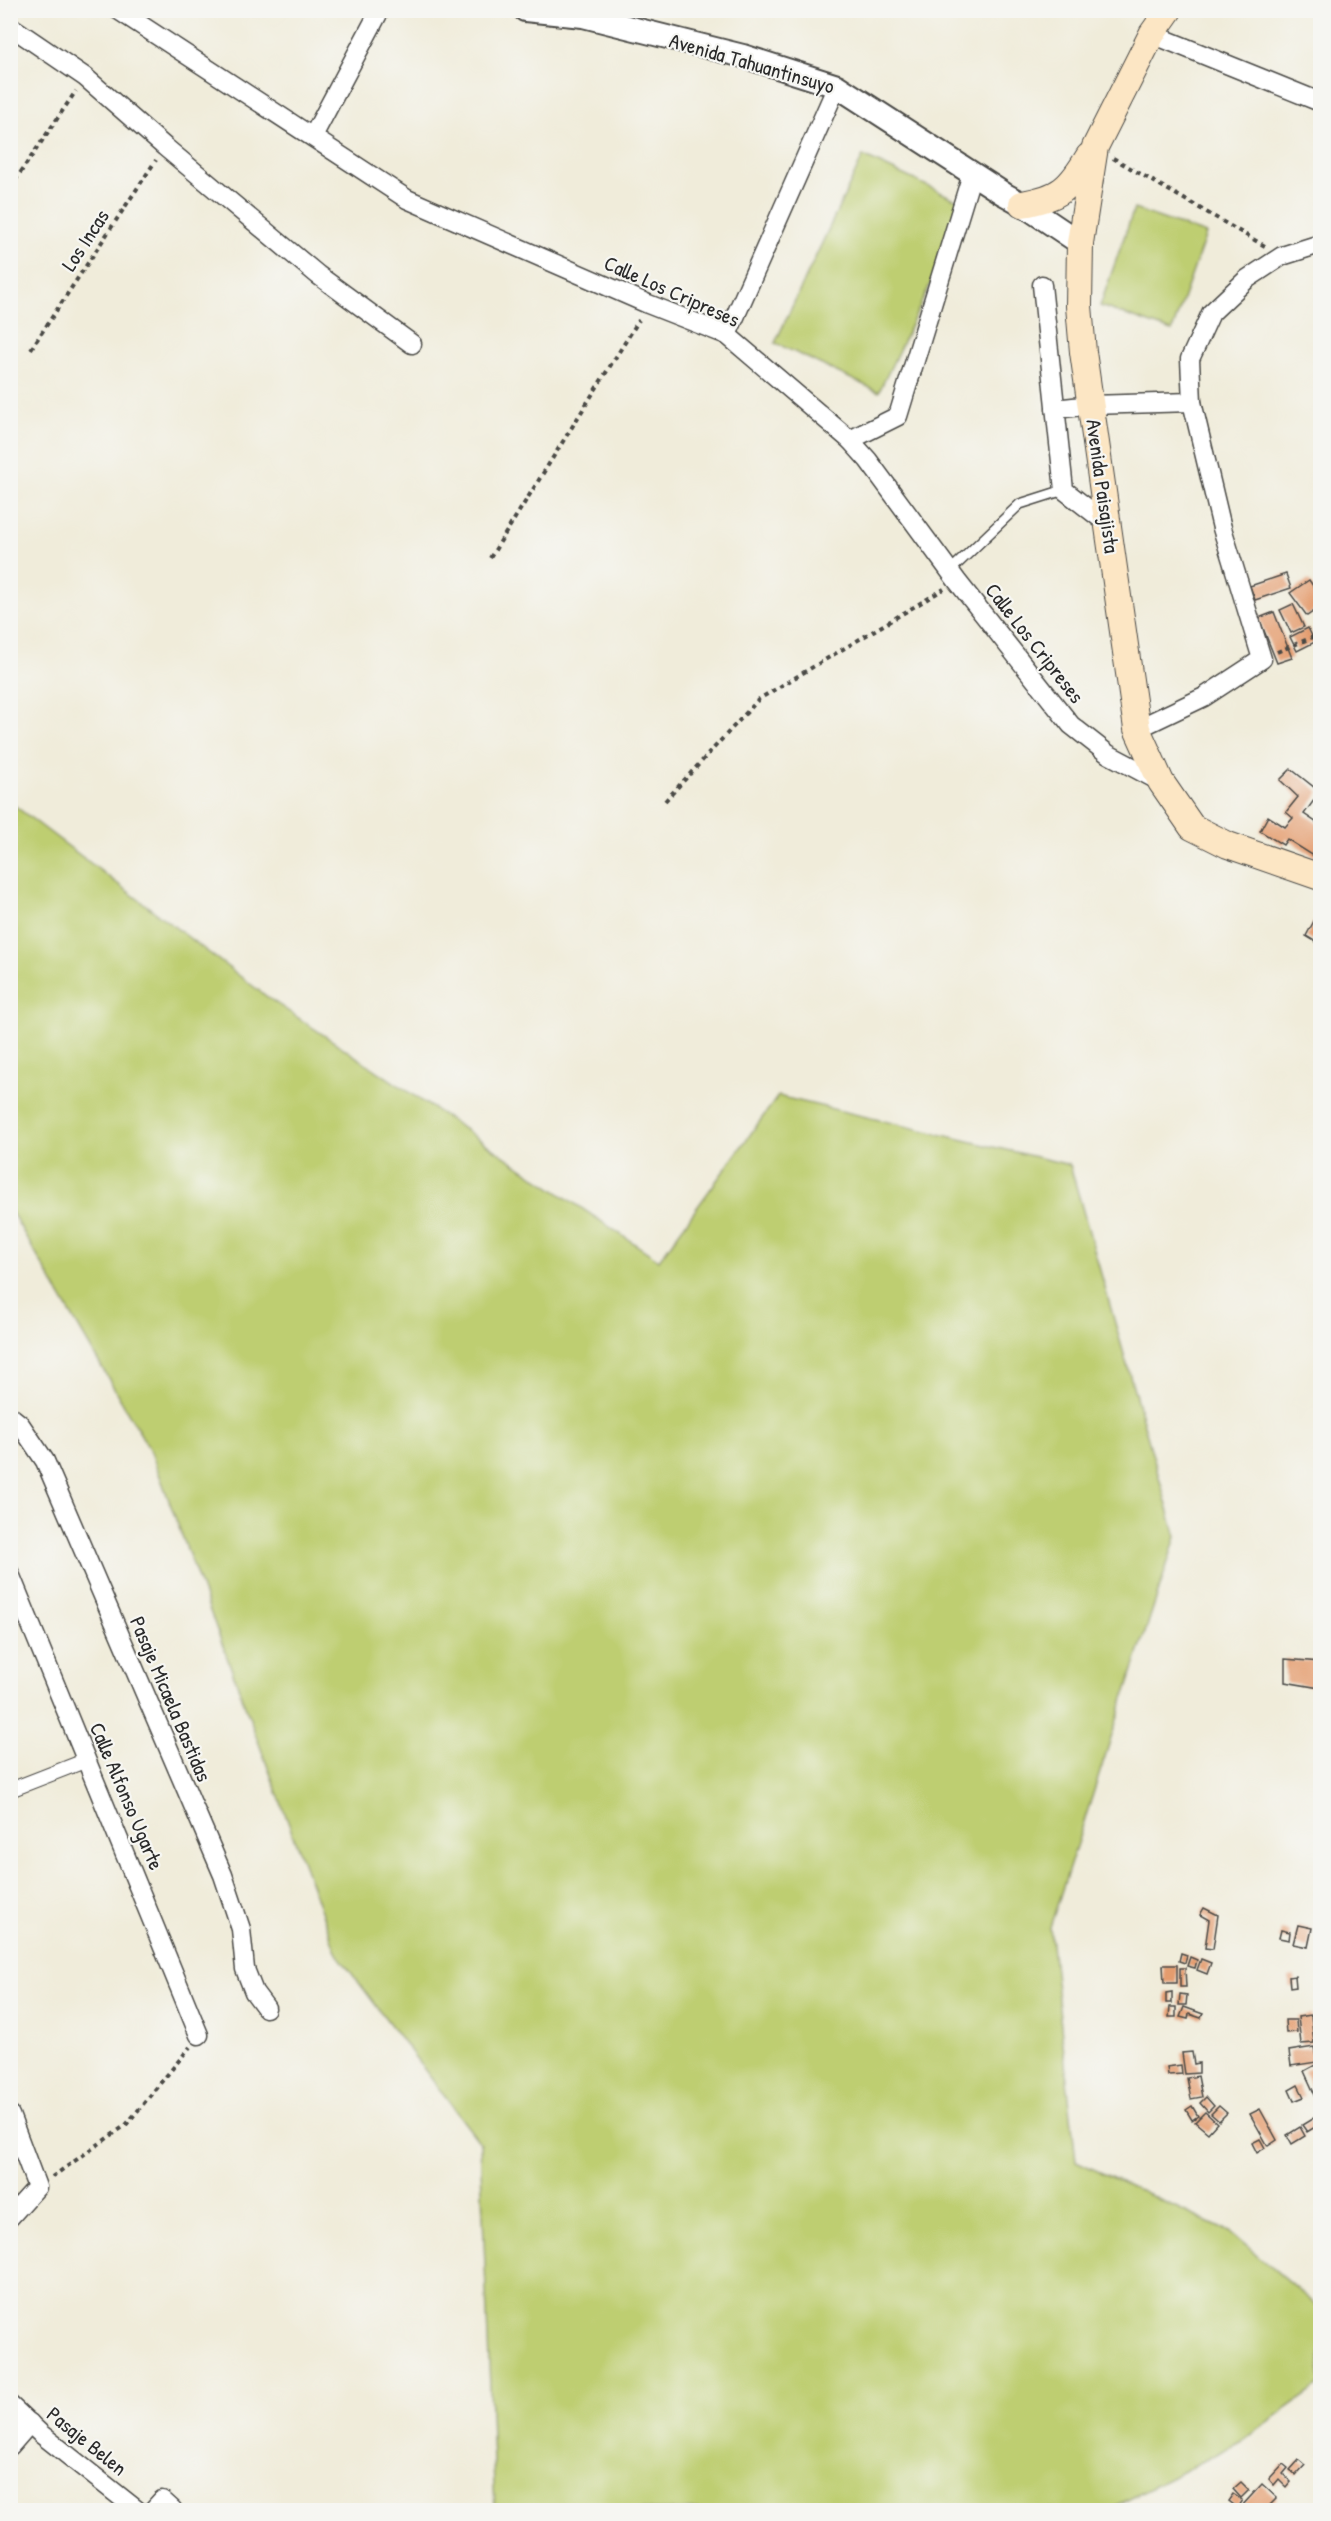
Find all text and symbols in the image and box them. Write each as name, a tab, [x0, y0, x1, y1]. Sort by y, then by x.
street label: Avenida Tahuantinsuyo	[666, 26, 838, 100]
street label: Los Incas	[54, 204, 116, 276]
street label: Calle Los Cripreses	[600, 248, 744, 334]
street label: Avenida Paisajista	[1079, 417, 1127, 555]
street label: Calle Los Cripreses	[979, 577, 1091, 709]
street label: Pasaje Micaela Bastidas	[123, 1612, 219, 1786]
street label: Calle Alfonso Ugarte	[83, 1718, 171, 1874]
street label: Pasaje Belen	[41, 2400, 133, 2482]

